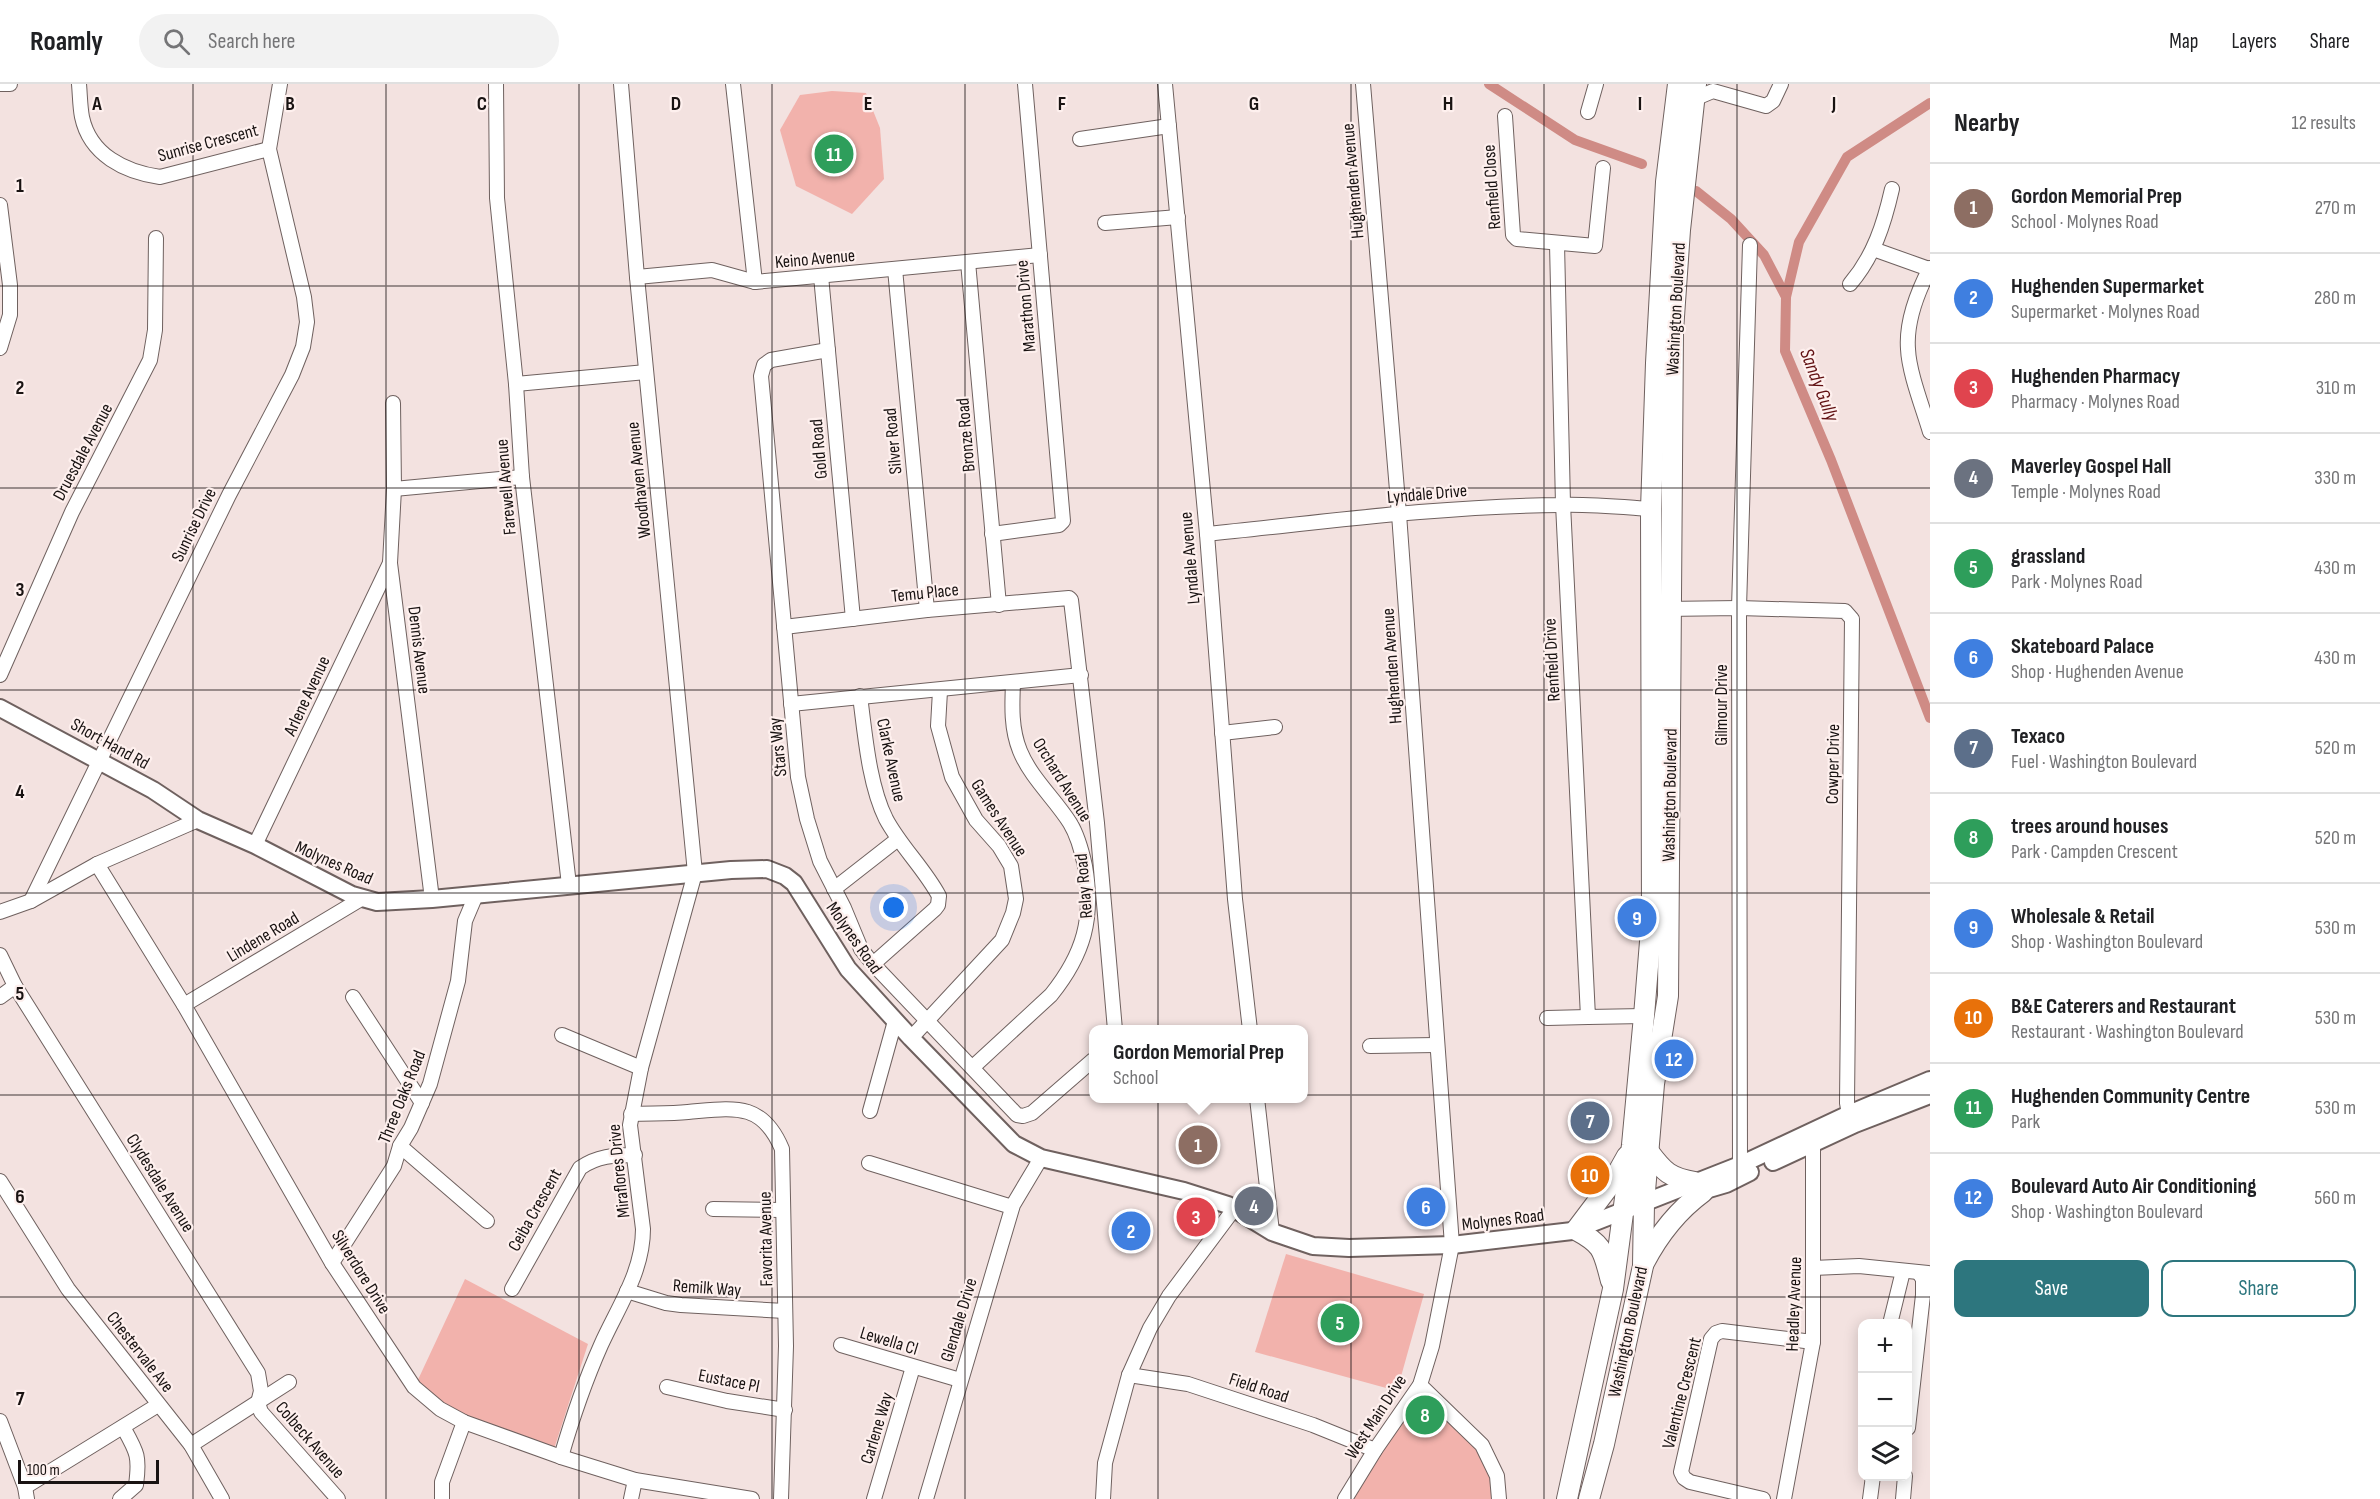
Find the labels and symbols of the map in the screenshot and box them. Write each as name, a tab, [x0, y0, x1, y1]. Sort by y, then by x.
text: A	[91, 92, 102, 116]
text: B	[285, 92, 295, 116]
text: C	[477, 92, 487, 116]
text: D	[671, 92, 681, 116]
text: E	[864, 92, 872, 116]
text: F	[1058, 92, 1066, 116]
text: G	[1249, 92, 1259, 116]
text: H	[1443, 92, 1453, 116]
text: I	[1638, 92, 1642, 116]
text: J	[1831, 92, 1836, 116]
street label: Sunrise Crescent	[156, 119, 261, 166]
street label: Hughenden Avenue	[1337, 122, 1369, 240]
pin: 11	[814, 132, 854, 176]
street label: Renfield Close	[1479, 144, 1505, 230]
text: 1	[16, 174, 24, 198]
street label: Washington Boulevard	[1662, 242, 1690, 376]
street label: Keino Avenue	[774, 245, 856, 273]
street label: Marathon Drive	[1012, 259, 1040, 353]
water label: Sandy Gully	[1794, 345, 1844, 426]
text: 2	[16, 376, 24, 400]
street label: Bronze Road	[952, 397, 980, 473]
street label: Druesdale Avenue	[49, 400, 117, 504]
street label: Silver Road	[880, 407, 906, 475]
street label: Gold Road	[806, 418, 832, 480]
street label: Woodhaven Avenue	[622, 421, 656, 539]
street label: Farewell Avenue	[491, 438, 521, 536]
street label: Lyndale Drive	[1386, 480, 1468, 508]
street label: Sunrise Drive	[167, 485, 221, 565]
street label: Lyndale Avenue	[1175, 511, 1205, 605]
text: 3	[16, 578, 25, 602]
street label: Temu Place	[890, 579, 960, 607]
street label: Dennis Avenue	[403, 605, 435, 695]
street label: Hughenden Avenue	[1377, 608, 1407, 724]
street label: Renfield Drive	[1539, 618, 1565, 702]
street label: Arlene Avenue	[279, 653, 335, 740]
street label: Gilmour Drive	[1711, 664, 1732, 746]
street label: Short Hand Rd	[67, 714, 153, 774]
street label: Stars Way	[764, 716, 792, 778]
street label: Clarke Avenue	[872, 716, 910, 804]
street label: Cowper Drive	[1822, 724, 1844, 804]
street label: Washington Boulevard	[1658, 728, 1682, 862]
street label: Orchard Avenue	[1028, 734, 1096, 826]
street label: Games Avenue	[966, 775, 1032, 861]
text: 4	[15, 780, 25, 804]
street label: Molynes Road	[292, 837, 376, 889]
street label: Relay Road	[1071, 853, 1097, 919]
your location	[879, 893, 908, 922]
pin: 9	[1618, 896, 1656, 940]
street label: Molynes Road	[822, 898, 886, 978]
street label: Lindene Road	[223, 907, 303, 967]
text: 5	[16, 982, 25, 1006]
pin: 12	[1654, 1036, 1694, 1082]
street label: Three Oaks Road	[374, 1047, 430, 1147]
pin: 7	[1570, 1098, 1610, 1144]
pin: 1	[1178, 1122, 1218, 1168]
street label: Miraflores Drive	[604, 1123, 634, 1219]
street label: Clydesdale Avenue	[121, 1130, 199, 1236]
pin: 10	[1570, 1152, 1610, 1198]
street label: Ceiba Crescent	[504, 1165, 567, 1255]
pin: 4	[1234, 1184, 1274, 1228]
pin: 6	[1406, 1184, 1446, 1230]
text: 6	[15, 1185, 25, 1209]
street label: Favorita Avenue	[755, 1191, 777, 1287]
pin: 3	[1176, 1194, 1216, 1240]
street label: Molynes Road	[1461, 1205, 1545, 1235]
pin: 2	[1112, 1208, 1150, 1254]
street label: Silverdore Drive	[327, 1226, 395, 1318]
street label: Headley Avenue	[1782, 1256, 1806, 1352]
street label: Washington Boulevard	[1604, 1265, 1652, 1399]
street label: Remilk Way	[672, 1275, 742, 1301]
street label: Glendale Drive	[936, 1276, 982, 1364]
pin: 5	[1320, 1300, 1360, 1346]
street label: Chestervale Ave	[102, 1307, 178, 1397]
street label: Lewella Cl	[857, 1322, 921, 1360]
street label: Valentine Crescent	[1658, 1334, 1706, 1451]
street label: Eustace Pl	[697, 1365, 761, 1397]
street label: Field Road	[1227, 1369, 1291, 1407]
street label: West Main Drive	[1341, 1371, 1411, 1463]
text: 7	[16, 1387, 25, 1411]
street label: Carlene Way	[856, 1390, 898, 1466]
pin: 8	[1406, 1392, 1444, 1438]
street label: Colbeck Avenue	[271, 1397, 349, 1483]
scale bar	[18, 1457, 159, 1484]

